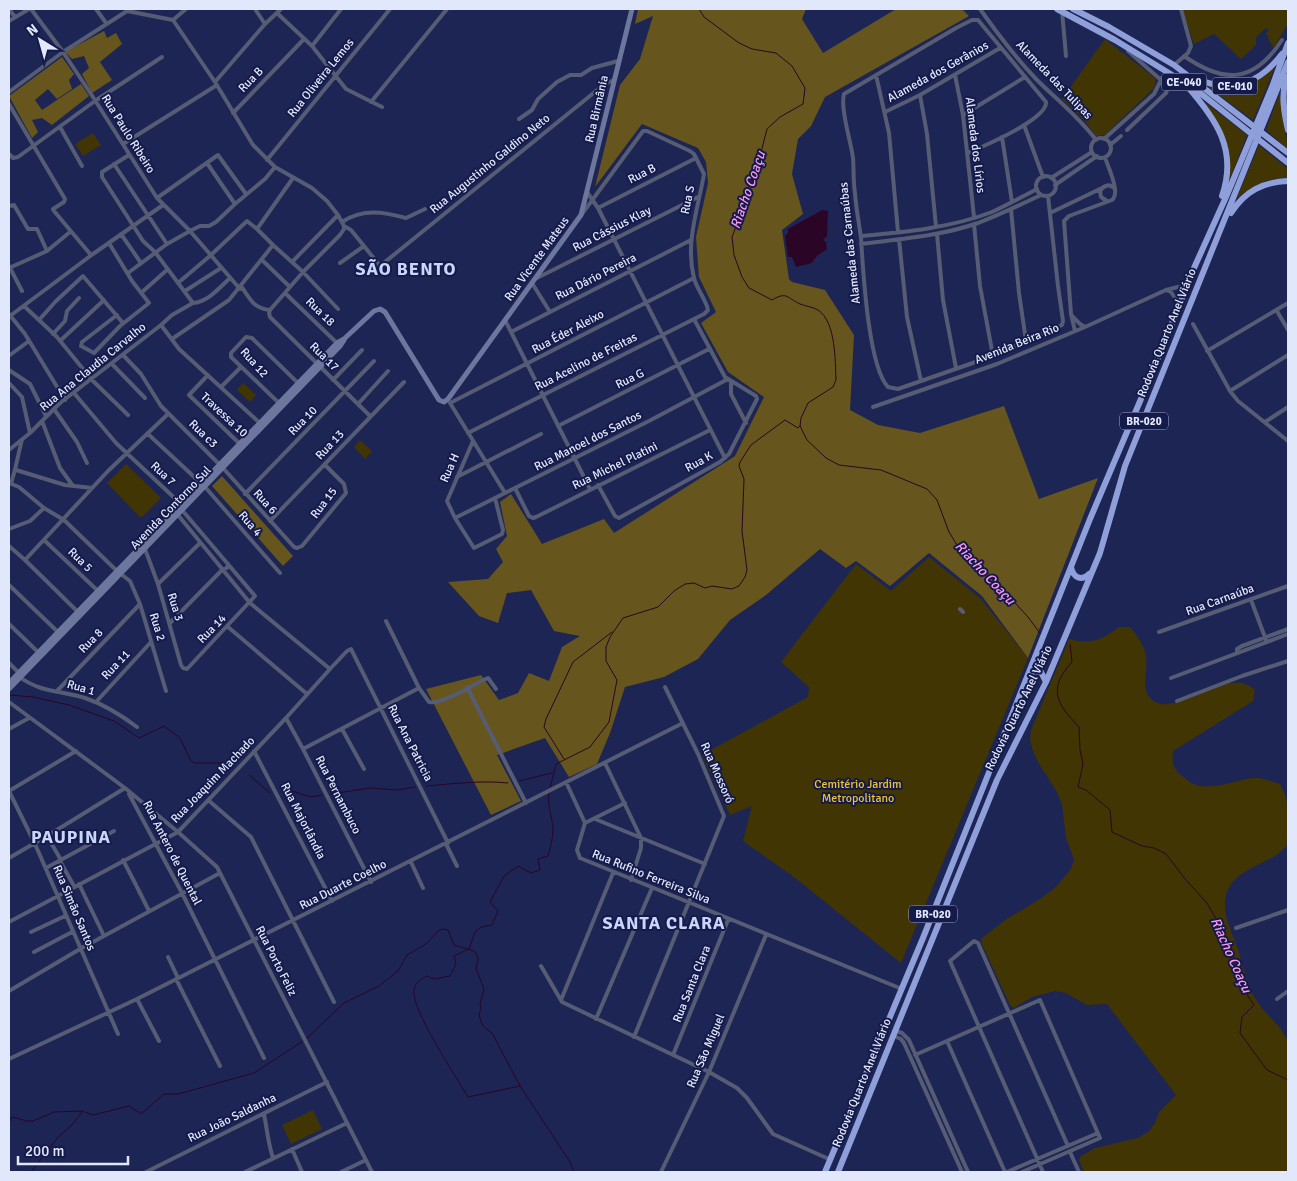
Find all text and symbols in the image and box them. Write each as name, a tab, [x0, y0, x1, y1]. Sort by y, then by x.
north arrow	[15, 15, 65, 65]
text: N	[23, 20, 41, 40]
street label: Rua Oliveira Lemos	[285, 35, 357, 121]
street label: Alameda das Tulipas	[1013, 37, 1095, 123]
street label: Alameda dos Gerânios	[885, 38, 991, 106]
street label: Rua B	[235, 64, 267, 96]
street label: Rua Birmânia	[582, 74, 612, 144]
road number: CE-040	[1162, 74, 1206, 90]
road number: CE-010	[1212, 78, 1258, 94]
street label: Rua Paulo Ribeiro	[98, 92, 158, 176]
street label: Alameda dos Lírios	[962, 96, 988, 194]
street label: Rua Augustinho Galdino Neto	[427, 111, 553, 217]
water label: Riacho Coaçu	[727, 148, 770, 231]
street label: Rua B	[625, 161, 659, 187]
street label: Alameda das Carnaúbas	[836, 181, 864, 305]
street label: Rua S	[678, 184, 698, 216]
street label: Rua Cássius Klay	[570, 203, 654, 255]
street label: Rua Vicente Mateus	[501, 214, 573, 304]
street label: Rua Dário Pereira	[553, 250, 639, 304]
district label: SÃO BENTO	[355, 258, 457, 280]
street label: Rodovia Quarto Anel Viário	[1134, 266, 1200, 400]
street label: Rua 18	[302, 294, 338, 330]
street label: Rua Éder Aleixo	[529, 307, 607, 357]
street label: Rua Ana Claudia Carvalho	[37, 320, 149, 414]
street label: Avenida Beira Rio	[973, 320, 1061, 368]
street label: Rua Acelino de Freitas	[532, 330, 640, 394]
street label: Rua 17	[306, 339, 342, 375]
street label: Rua 12	[237, 345, 271, 381]
street label: Rua G	[613, 366, 647, 392]
street label: Travessa 10	[197, 389, 251, 441]
street label: Rua 10	[285, 403, 321, 439]
street label: Rua Manoel dos Santos	[532, 407, 644, 475]
road number: BR-020	[1120, 412, 1168, 430]
street label: Rua c3	[185, 417, 221, 451]
street label: Rua 13	[313, 427, 347, 463]
street label: Rua Michel Platini	[570, 439, 660, 493]
street label: Rua K	[683, 448, 715, 476]
street label: Rua H	[437, 451, 463, 485]
street label: Rua 7	[147, 459, 179, 489]
street label: Avenida Contorno Sul	[127, 463, 215, 553]
street label: Rua 15	[307, 484, 341, 522]
street label: Rua 6	[250, 486, 280, 518]
street label: Rua 4	[235, 508, 265, 540]
water label: Riacho Coaçu	[951, 538, 1020, 609]
street label: Rua 5	[64, 545, 96, 575]
street label: Rua Carnaúba	[1184, 581, 1256, 619]
street label: Rua 3	[164, 591, 186, 623]
street label: Rua 2	[146, 611, 168, 643]
street label: Rua 14	[194, 611, 230, 647]
street label: Rua 8	[76, 625, 106, 657]
street label: Rodovia Quarto Anel Viário	[982, 643, 1056, 773]
street label: Rua 11	[99, 647, 133, 683]
street label: Rua 1	[65, 677, 97, 699]
street label: Rua Ana Patricia	[384, 702, 436, 784]
street label: Rua Joaquim Machado	[168, 734, 258, 826]
street label: Rua Mossoró	[697, 740, 737, 806]
street label: Rua Pernambuco	[312, 753, 364, 837]
park label: Cemitério Jardim Metropolitano	[814, 777, 902, 806]
street label: Rua Majorlândia	[277, 780, 329, 862]
street label: Rua Antero de Quental	[139, 798, 205, 908]
district label: PAUPINA	[31, 826, 111, 848]
street label: Rua Rufino Ferreira Silva	[590, 846, 712, 908]
street label: Rua Duarte Coelho	[297, 857, 389, 913]
street label: Rua Simão Santos	[49, 863, 99, 953]
road number: BR-020	[909, 906, 957, 922]
district label: SANTA CLARA	[603, 912, 725, 934]
water label: Riacho Coaçu	[1207, 915, 1256, 997]
street label: Rua Porto Feliz	[252, 923, 300, 999]
street label: Rua Santa Clara	[670, 943, 714, 1025]
street label: Rua São Miguel	[684, 1011, 729, 1090]
street label: Rodovia Quarto Anel Viário	[829, 1016, 895, 1150]
street label: Rua João Saldanha	[185, 1090, 279, 1146]
scale bar	[18, 1134, 128, 1166]
text: 200 m	[25, 1142, 65, 1160]

